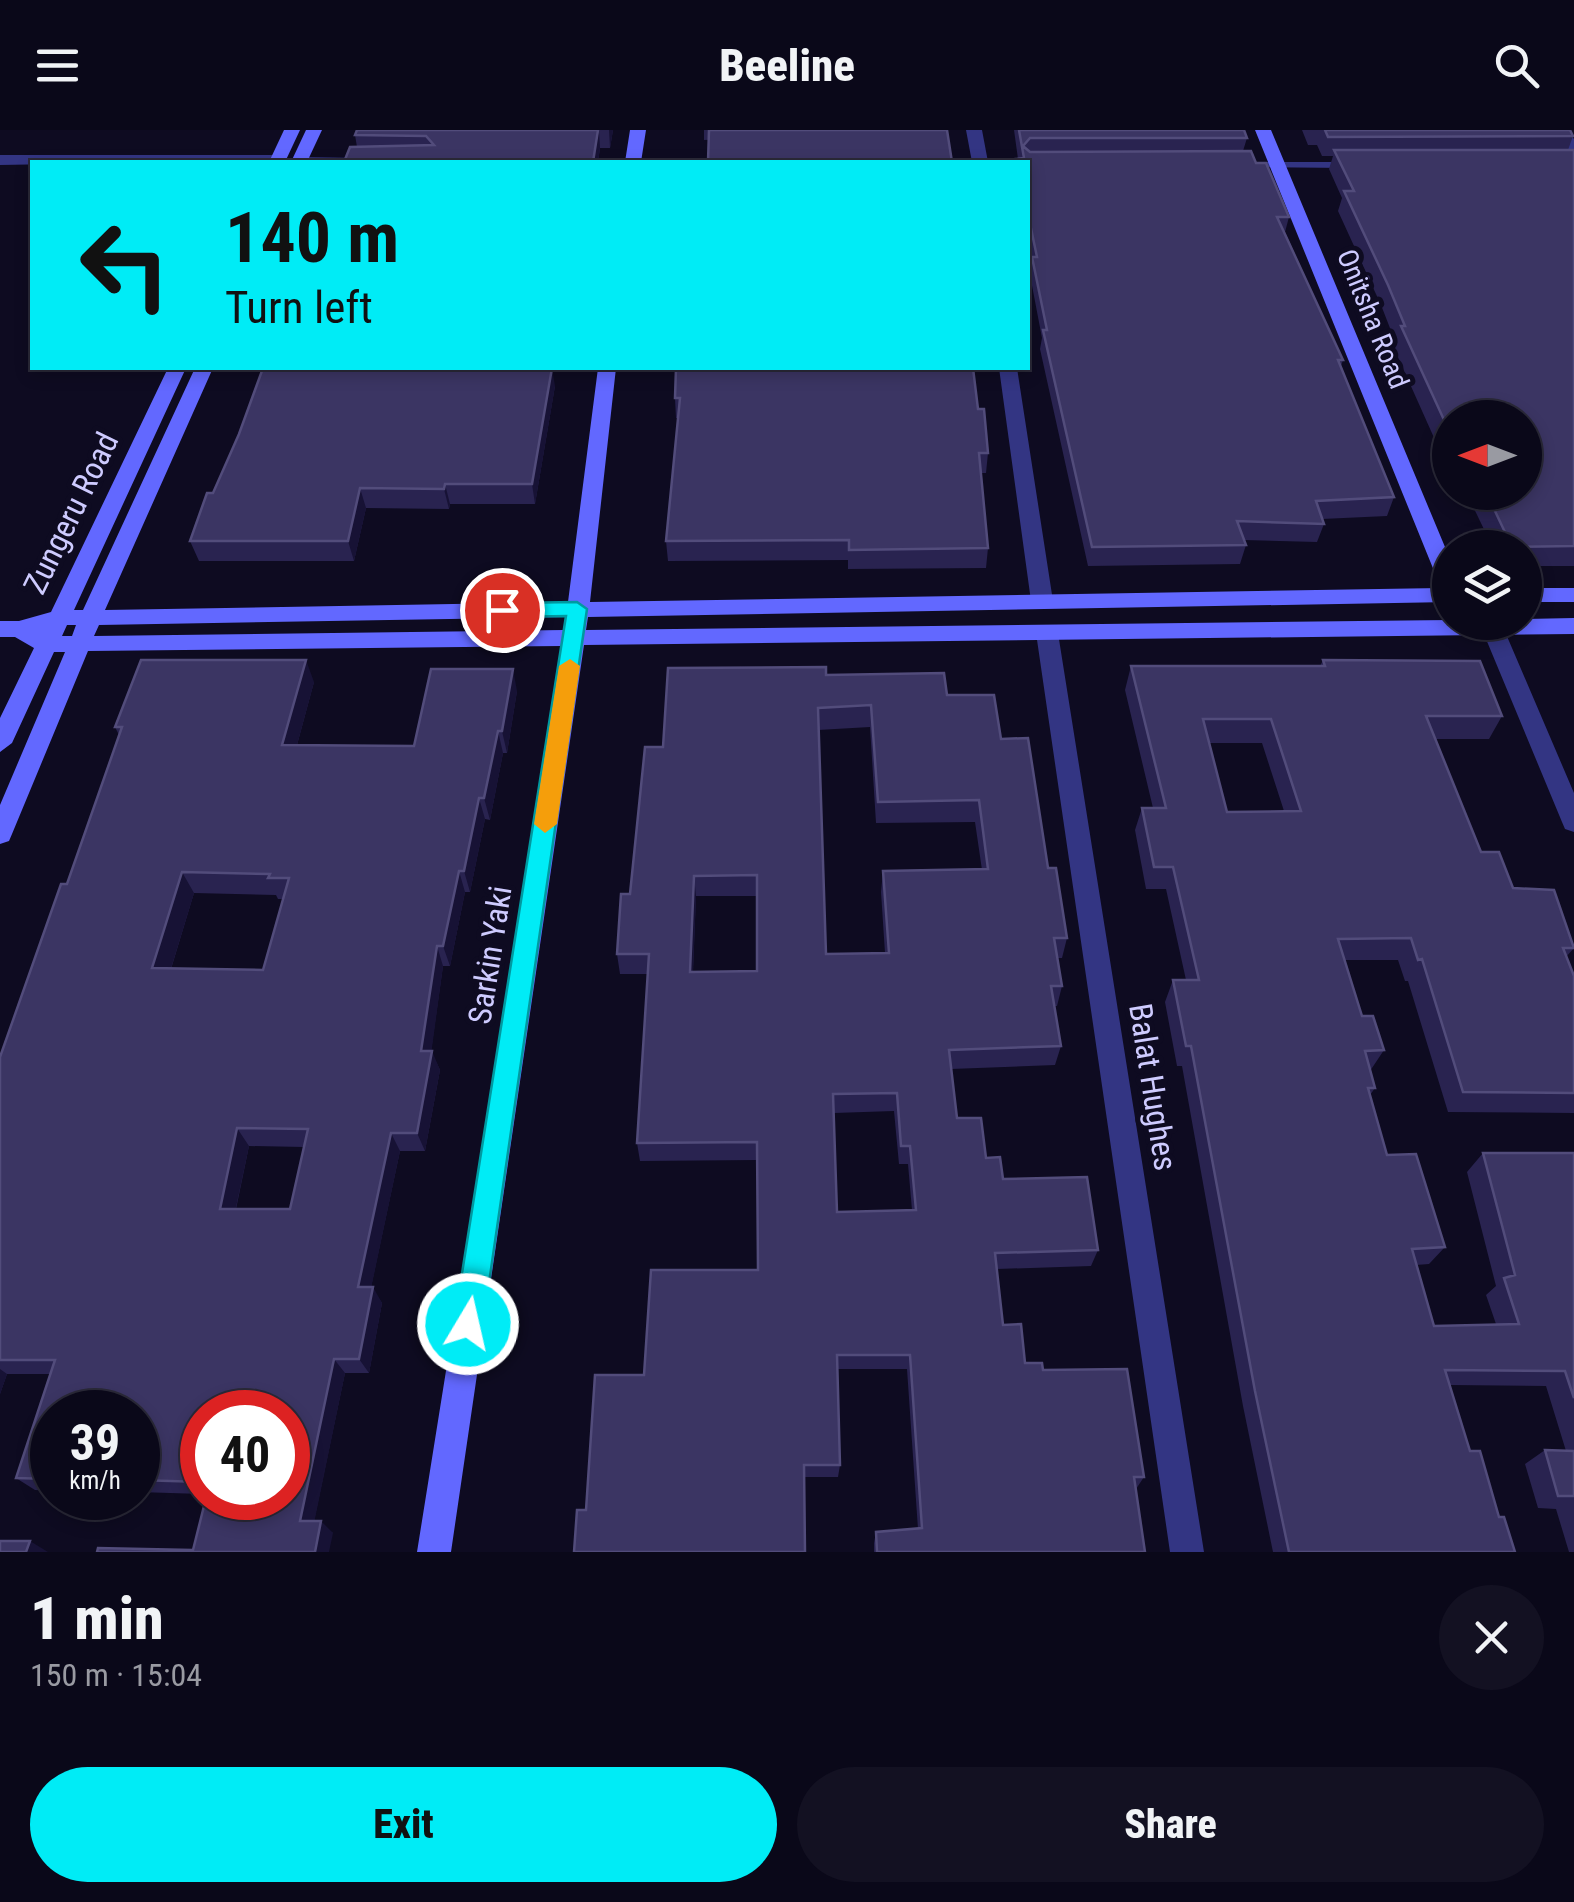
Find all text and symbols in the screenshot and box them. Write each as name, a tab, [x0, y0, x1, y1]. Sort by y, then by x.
icon: menu	[30, 38, 85, 93]
icon: search	[1489, 38, 1544, 93]
text: Beeline	[719, 39, 855, 92]
text: 140 m	[225, 197, 399, 279]
icon: left	[60, 200, 190, 330]
street label: Onitsha Road	[1330, 244, 1416, 394]
text: Turn left	[225, 281, 373, 334]
north arrow	[1432, 400, 1542, 510]
map controls	[1432, 400, 1542, 640]
street label: Zungeru Road	[16, 426, 126, 600]
button: layers	[1432, 530, 1542, 640]
pin	[460, 568, 545, 653]
icon: arrive	[475, 583, 530, 638]
street label: Sarkin Yaki	[460, 883, 520, 1027]
street label: Balat Hughes	[1121, 1001, 1185, 1173]
position arrow	[416, 1272, 520, 1376]
speed limit sign: 40	[180, 1390, 310, 1520]
text: 39	[70, 1414, 120, 1472]
text: km/h	[69, 1466, 121, 1495]
text: 1 min	[30, 1583, 164, 1654]
button: close	[1439, 1585, 1544, 1690]
text: 150 m · 15:04	[30, 1656, 202, 1694]
button: Exit	[30, 1767, 777, 1882]
button: Share	[797, 1767, 1544, 1882]

